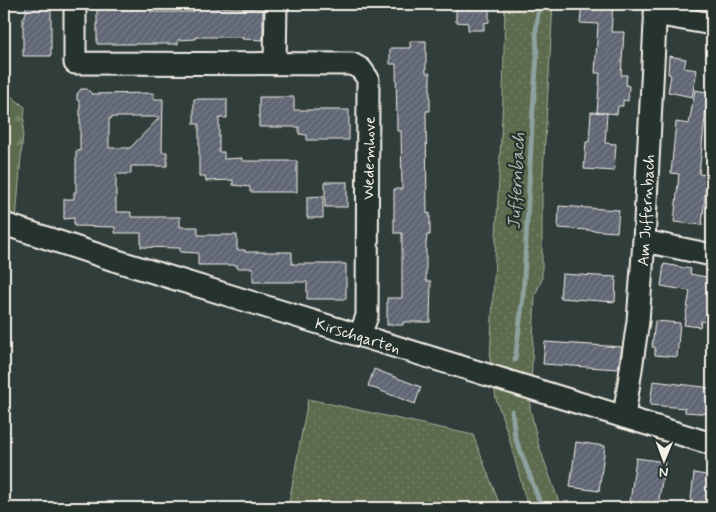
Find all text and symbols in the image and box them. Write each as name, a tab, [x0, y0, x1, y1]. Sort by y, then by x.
street label: Wedemhove	[358, 116, 381, 200]
water label: Juffernbach	[502, 132, 532, 230]
street label: Am Juffernbach	[633, 154, 660, 267]
street label: Kirschgarten	[312, 313, 403, 360]
north arrow	[638, 434, 688, 484]
text: N	[659, 463, 669, 481]

